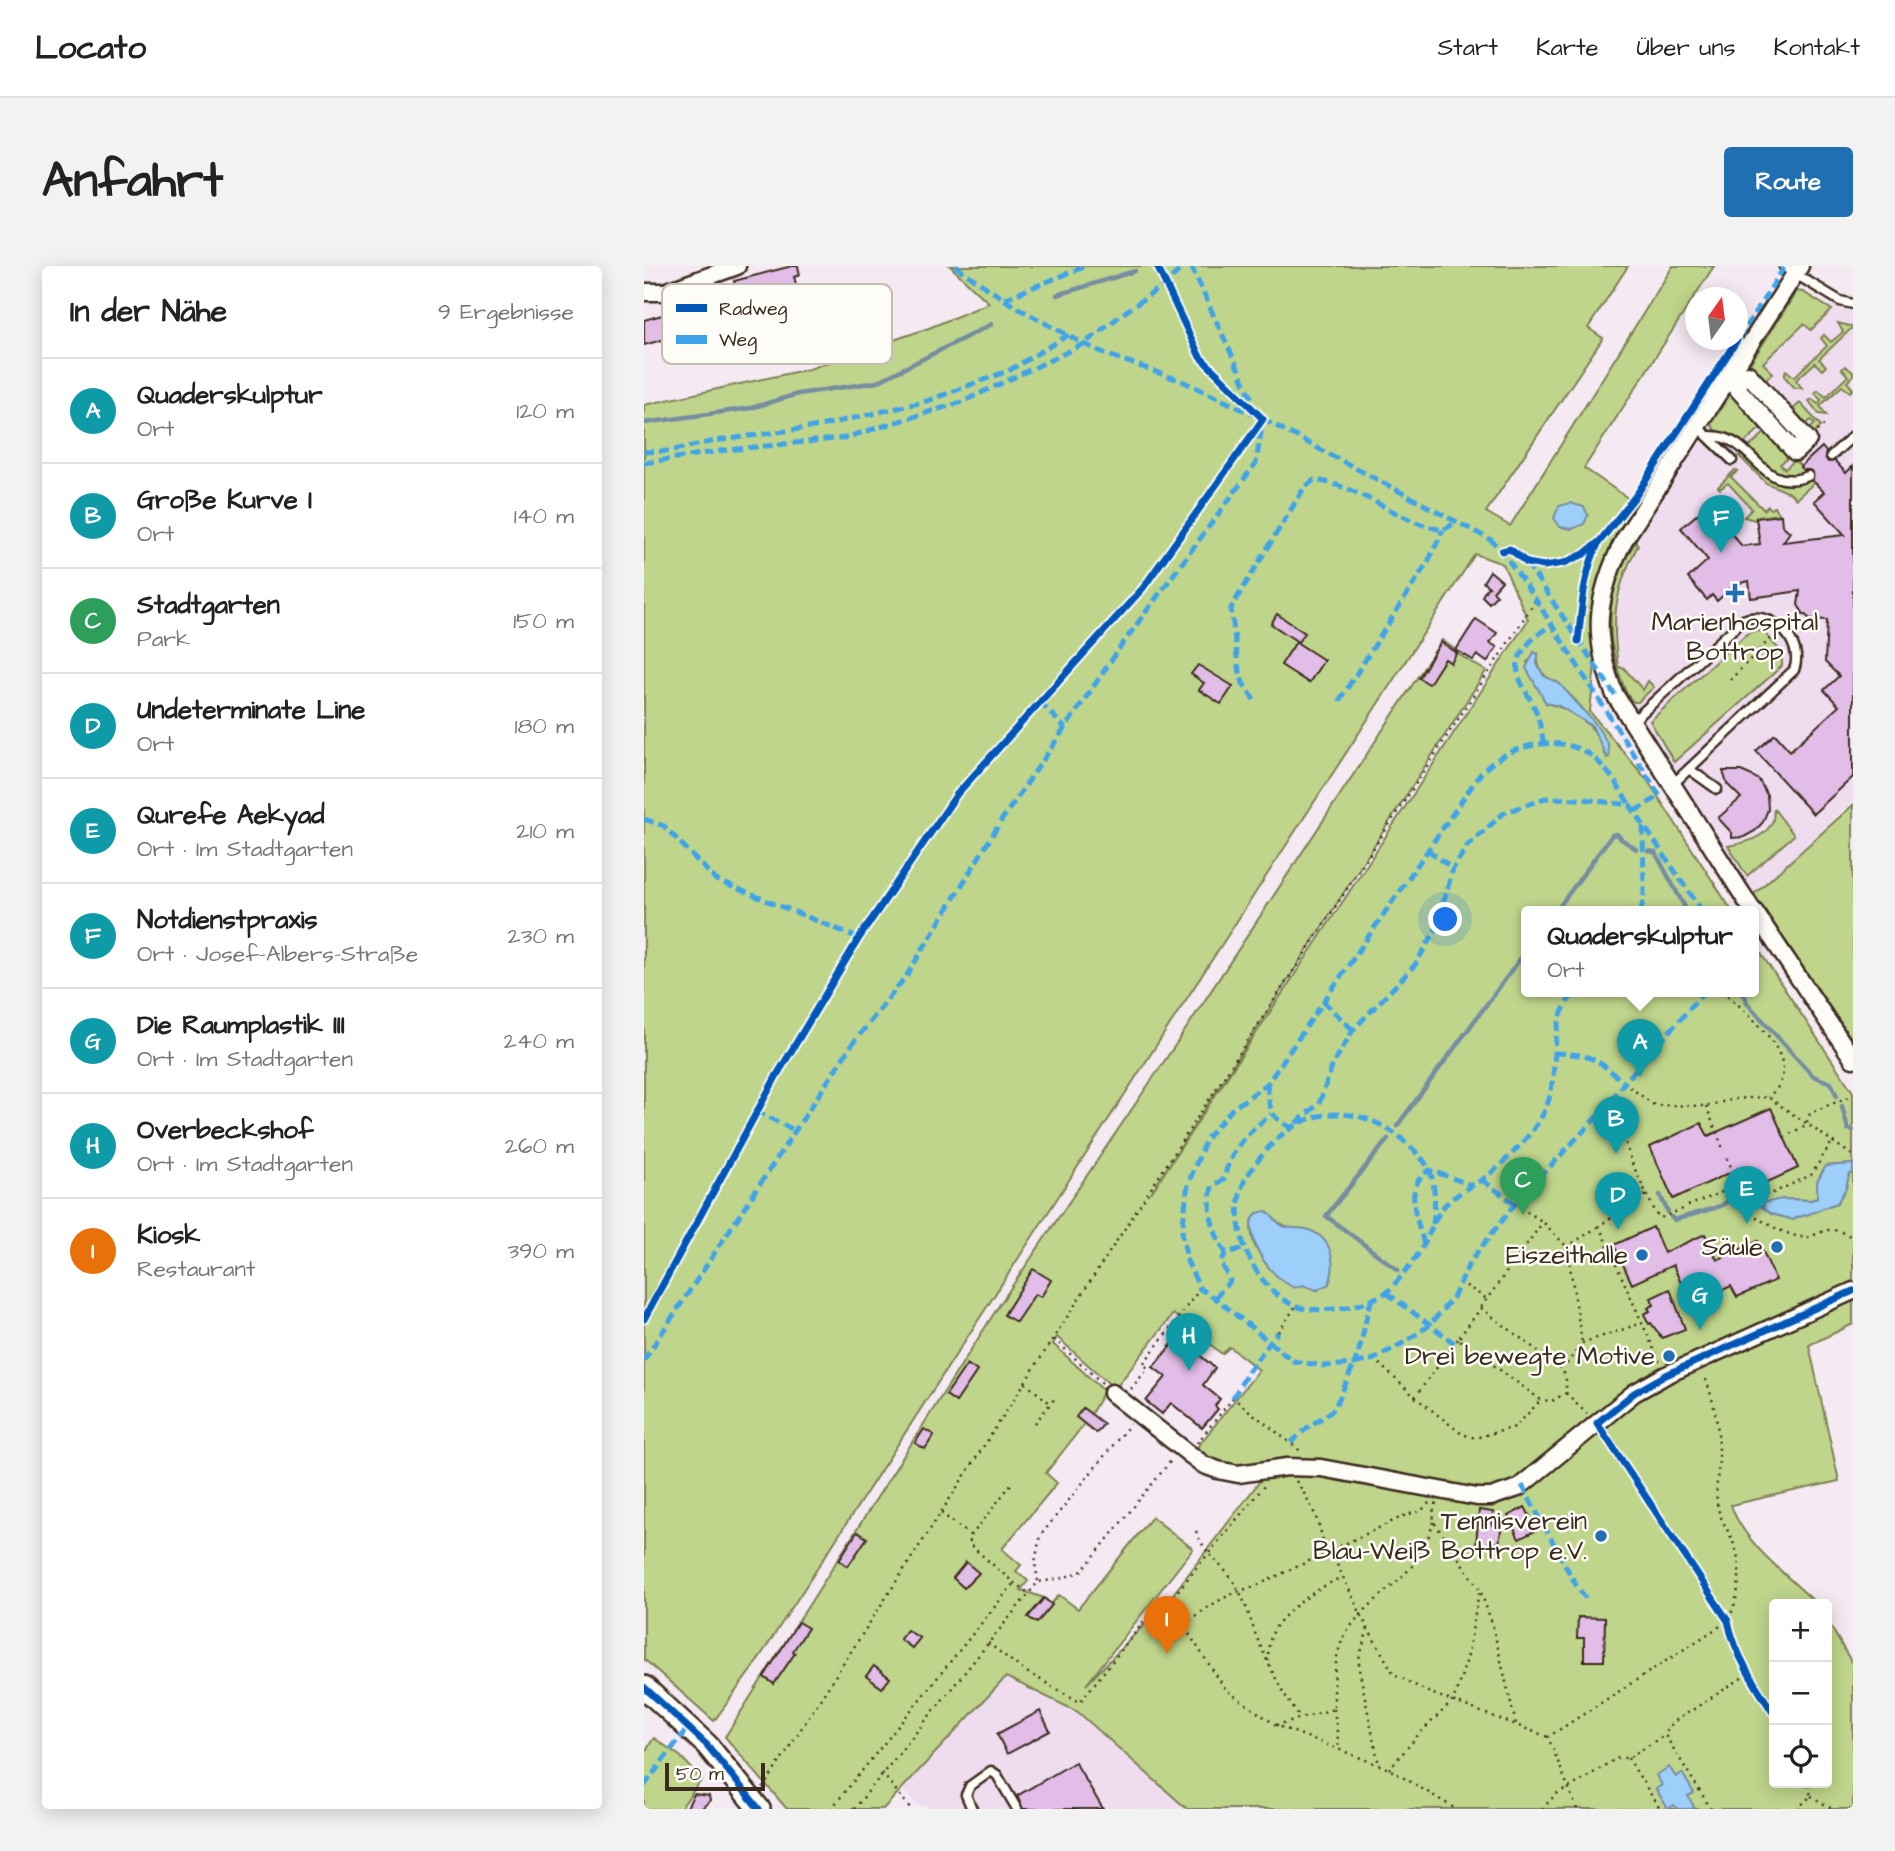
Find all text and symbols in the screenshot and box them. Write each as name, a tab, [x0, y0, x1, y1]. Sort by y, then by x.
text: Locato	[35, 25, 146, 71]
text: Start	[1438, 31, 1498, 65]
text: Karte	[1536, 31, 1599, 65]
text: Über uns	[1637, 31, 1736, 65]
text: Kontakt	[1774, 31, 1860, 65]
button: Route	[1724, 147, 1853, 217]
text: Anfahrt	[42, 148, 223, 216]
legend	[662, 284, 892, 364]
north arrow	[1685, 287, 1748, 350]
text: In der Nähe	[70, 291, 227, 333]
text: 9 Ergebnisse	[438, 296, 574, 328]
text: Radweg	[719, 296, 788, 324]
text: Weg	[719, 327, 757, 355]
text: Quaderskulptur	[137, 377, 323, 413]
text: A	[86, 395, 100, 427]
text: 120 m	[516, 395, 574, 427]
text: Ort	[137, 413, 174, 445]
text: Große Kurve I	[137, 482, 312, 518]
pin: F	[1698, 495, 1744, 553]
text: B	[85, 500, 101, 532]
text: 140 m	[514, 500, 574, 532]
text: Ort	[137, 518, 174, 550]
marker: Marienhospital Bottrop	[1725, 583, 1745, 603]
text: Stadtgarten	[137, 587, 280, 623]
place label: Marienhospital Bottrop	[1652, 604, 1818, 670]
text: C	[85, 605, 101, 637]
text: 150 m	[513, 605, 574, 637]
text: Park	[137, 623, 190, 655]
text: Undeterminate Line	[137, 692, 365, 728]
text: D	[86, 710, 100, 742]
text: 180 m	[515, 710, 574, 742]
text: Ort	[137, 728, 174, 760]
text: Qurefe Aekyad	[137, 797, 325, 833]
text: E	[86, 815, 100, 847]
text: 210 m	[516, 815, 574, 847]
text: Ort · Im Stadtgarten	[137, 833, 353, 865]
text: Notdienstpraxis	[137, 902, 318, 938]
your location	[1428, 902, 1462, 936]
popup	[1521, 906, 1759, 997]
text: Quaderskulptur	[1547, 918, 1733, 954]
text: F	[85, 920, 101, 952]
text: 230 m	[508, 920, 574, 952]
text: Ort · Josef-Albers-Straße	[137, 938, 418, 970]
text: Ort	[1547, 954, 1585, 986]
text: Die Raumplastik III	[137, 1007, 345, 1043]
pin: A	[1617, 1019, 1663, 1077]
text: G	[85, 1025, 101, 1057]
text: 240 m	[504, 1025, 574, 1057]
text: Ort · Im Stadtgarten	[137, 1043, 353, 1075]
pin: B	[1593, 1096, 1639, 1154]
text: Overbeckshof	[137, 1112, 313, 1148]
text: H	[86, 1130, 100, 1162]
text: 260 m	[505, 1130, 574, 1162]
text: Ort · Im Stadtgarten	[137, 1148, 353, 1180]
pin: C	[1500, 1157, 1546, 1215]
pin: E	[1724, 1166, 1770, 1224]
pin: D	[1595, 1172, 1641, 1230]
text: Kiosk	[137, 1217, 200, 1253]
place label: Säule	[1702, 1229, 1763, 1265]
text: I	[91, 1235, 95, 1267]
text: 390 m	[508, 1235, 574, 1267]
place label: Eiszeithalle	[1506, 1237, 1628, 1273]
marker: Säule	[1769, 1239, 1785, 1255]
marker: Eiszeithalle	[1634, 1247, 1650, 1263]
text: Restaurant	[137, 1253, 255, 1285]
pin: G	[1677, 1272, 1723, 1330]
pin: H	[1166, 1313, 1212, 1371]
place label: Drei bewegte Motive	[1405, 1338, 1655, 1376]
marker: Drei bewegte Motive	[1661, 1348, 1677, 1364]
place label: Tennisverein Blau-Weiß Bottrop e.V.	[1313, 1503, 1587, 1569]
marker: Tennisverein Blau-Weiß Bottrop e.V.	[1593, 1528, 1609, 1544]
pin: I	[1144, 1596, 1190, 1654]
map controls	[1769, 1599, 1832, 1788]
button: +	[1769, 1599, 1832, 1662]
button: −	[1769, 1662, 1832, 1725]
button: locate	[1769, 1725, 1832, 1788]
scale bar	[665, 1760, 765, 1792]
text: 50 m	[676, 1761, 724, 1788]

